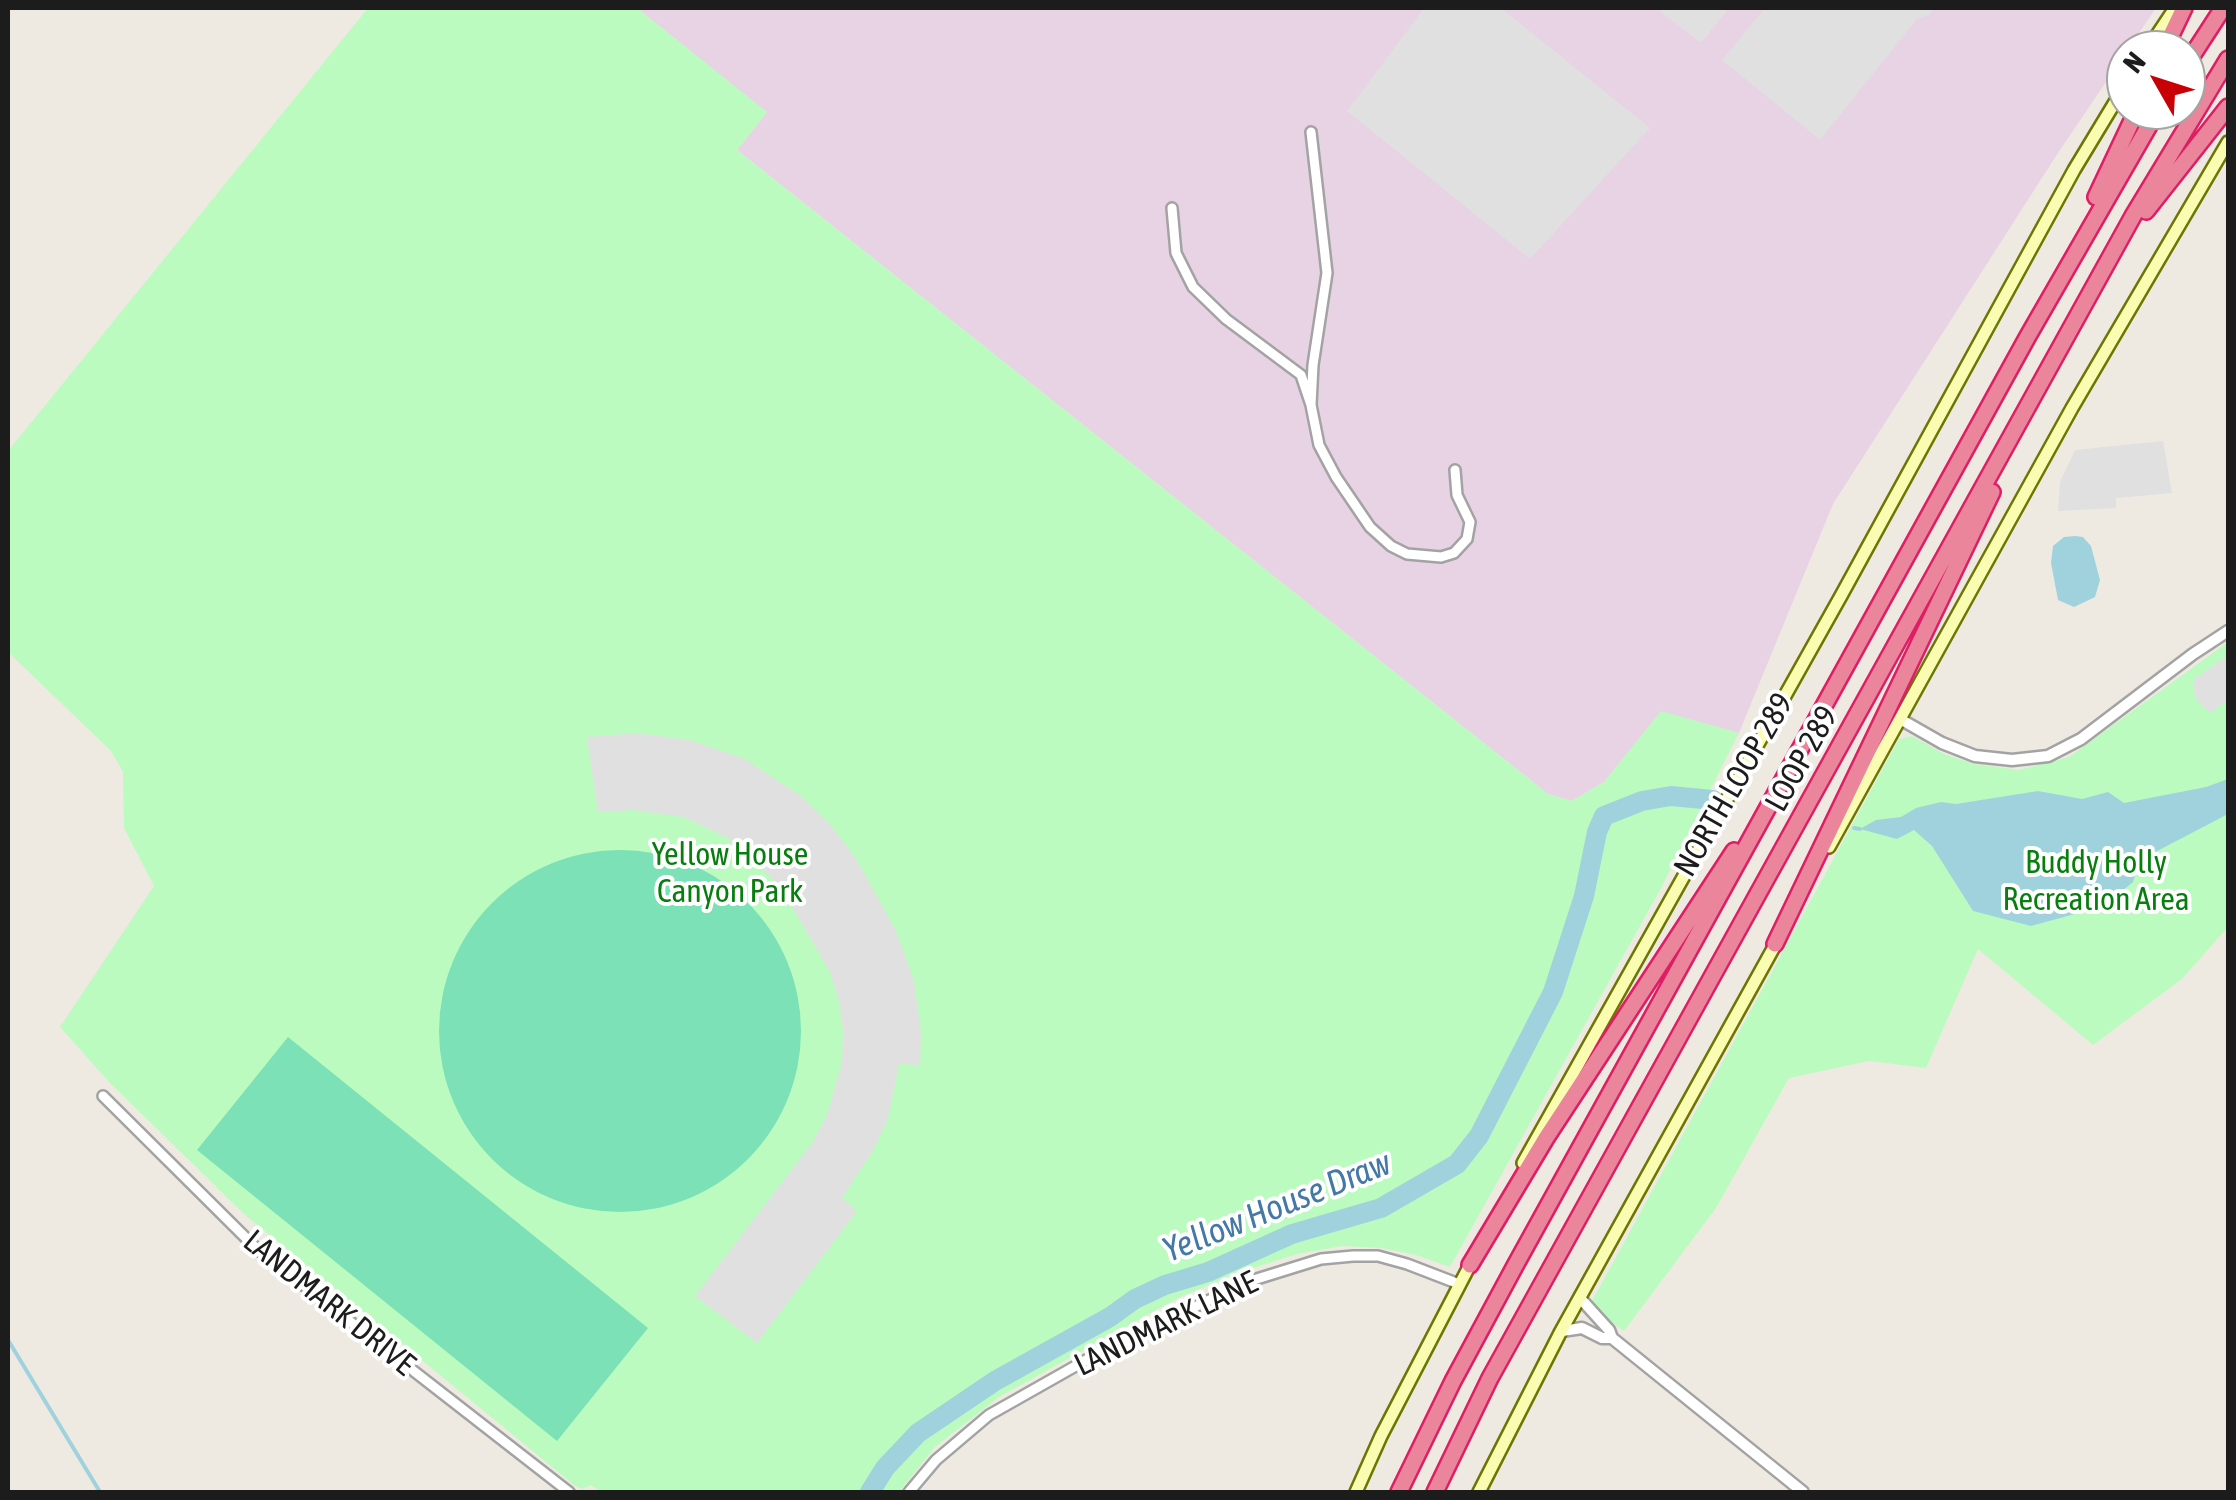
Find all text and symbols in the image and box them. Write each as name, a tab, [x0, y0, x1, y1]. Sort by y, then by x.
north arrow	[2106, 30, 2206, 130]
text: N	[2117, 46, 2152, 79]
street label: NORTH LOOP 289	[1666, 687, 1802, 883]
street label: LOOP 289	[1757, 700, 1847, 818]
park label: Yellow House Canyon Park	[652, 836, 808, 911]
park label: Buddy Holly Recreation Area	[2002, 844, 2190, 919]
water label: Yellow House Draw	[1157, 1142, 1397, 1272]
street label: LANDMARK DRIVE	[236, 1222, 422, 1384]
street label: LANDMARK LANE	[1068, 1263, 1264, 1385]

